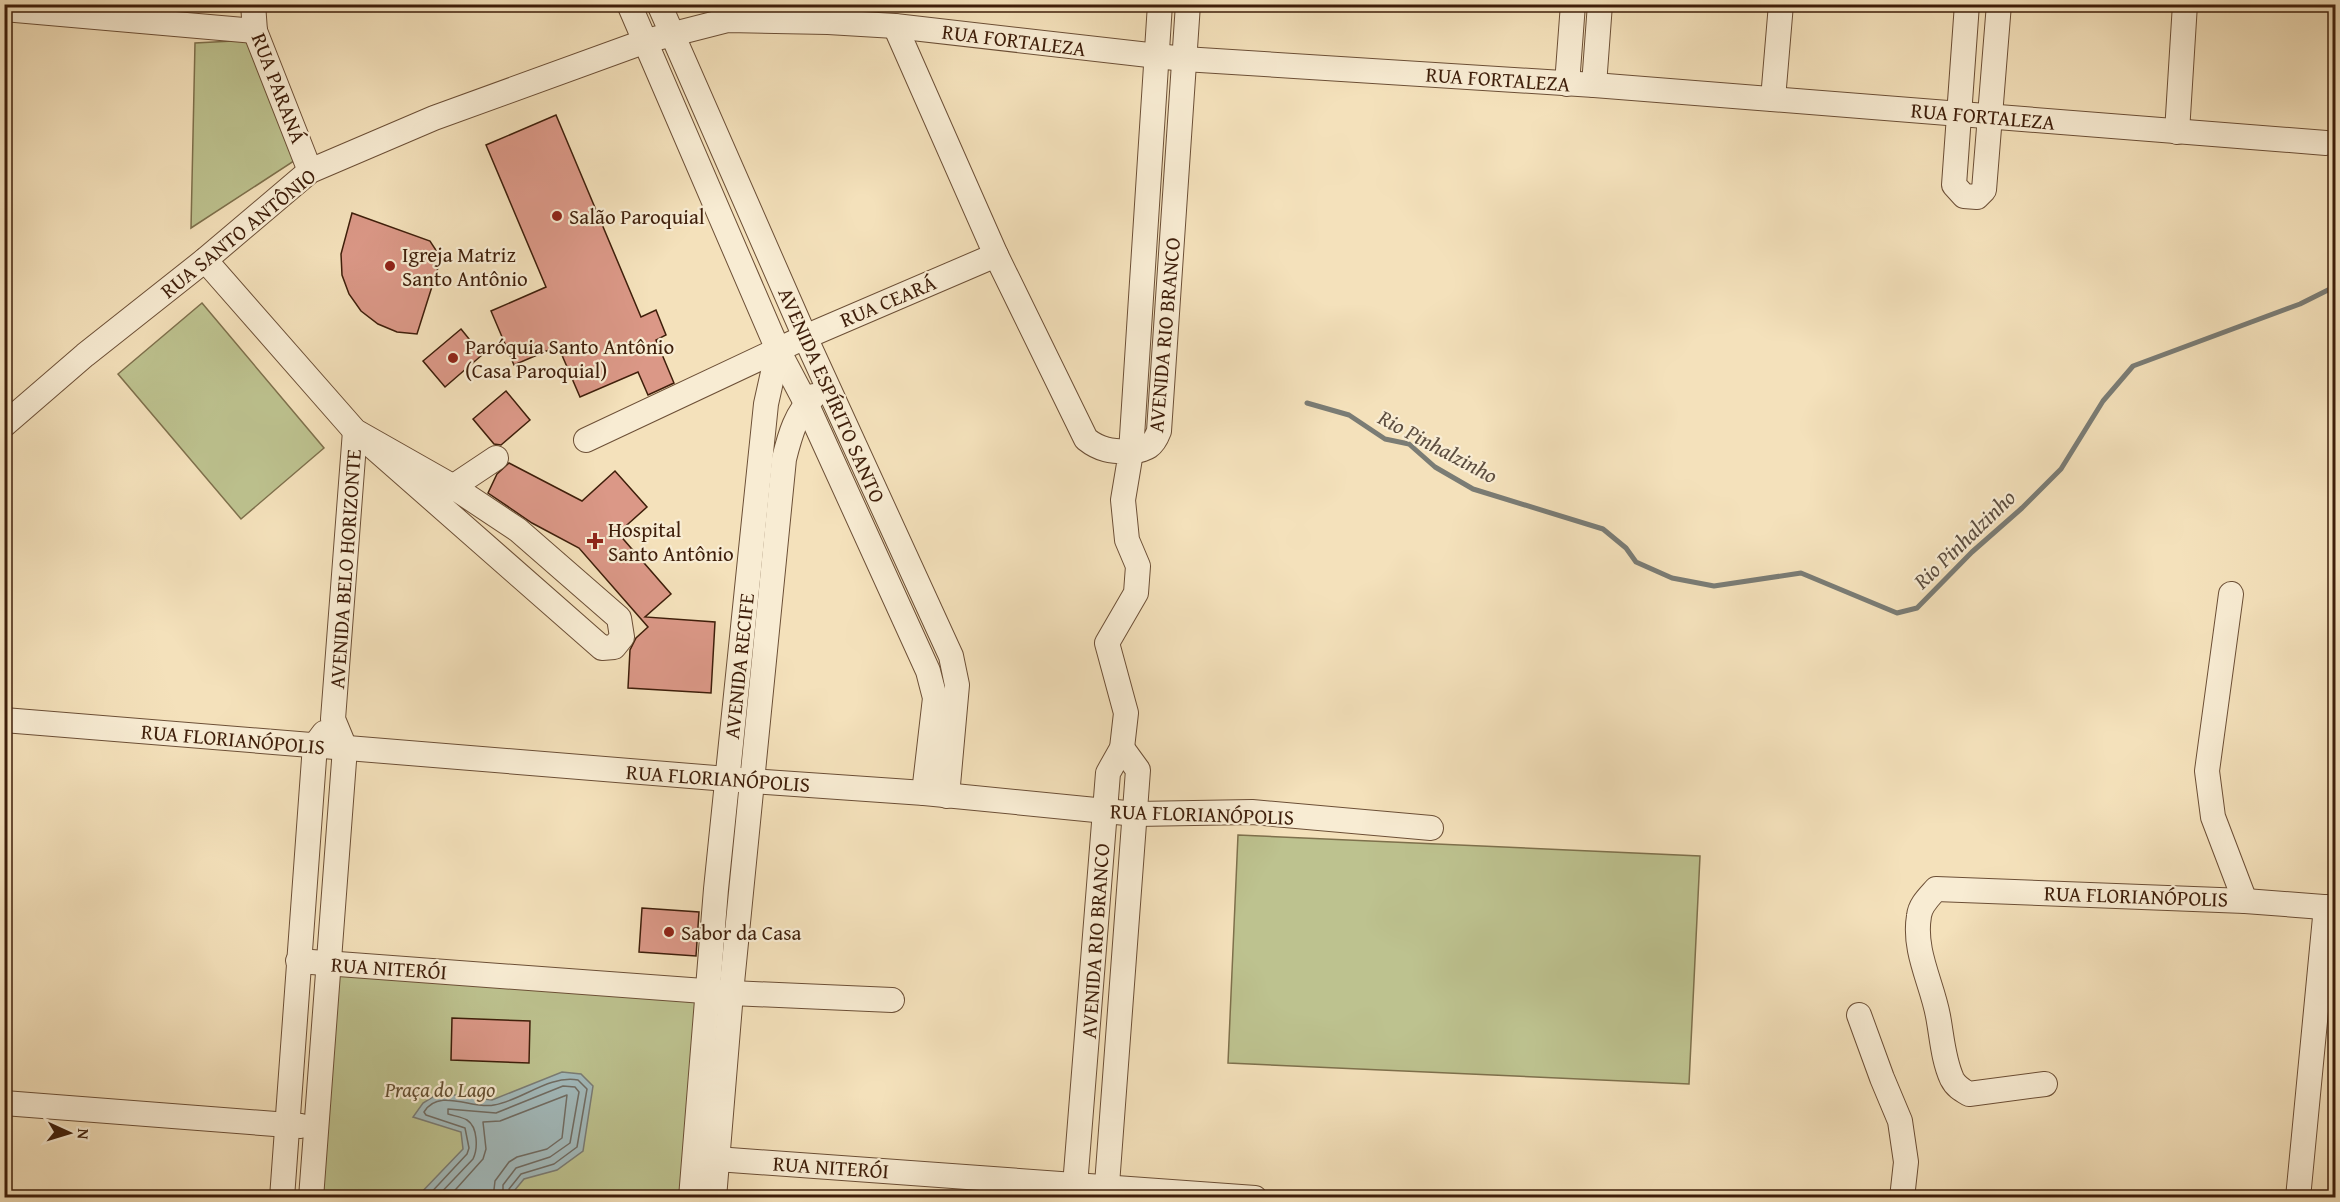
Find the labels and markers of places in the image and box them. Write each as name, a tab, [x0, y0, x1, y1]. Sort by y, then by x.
place label: Salão Paroquial	[569, 201, 705, 232]
marker: Salão Paroquial	[550, 209, 564, 223]
place label: Igreja Matriz Santo Antônio	[402, 239, 528, 294]
marker: Igreja Matriz Santo Antônio	[383, 259, 397, 273]
place label: Paróquia Santo Antônio (Casa Paroquial)	[465, 331, 674, 386]
marker: Paróquia Santo Antônio (Casa Paroquial)	[446, 351, 460, 365]
place label: Hospital Santo Antônio	[608, 514, 734, 569]
marker: Hospital Santo Antônio	[586, 532, 604, 550]
place label: Sabor da Casa	[681, 917, 801, 948]
marker: Sabor da Casa	[662, 925, 676, 939]

